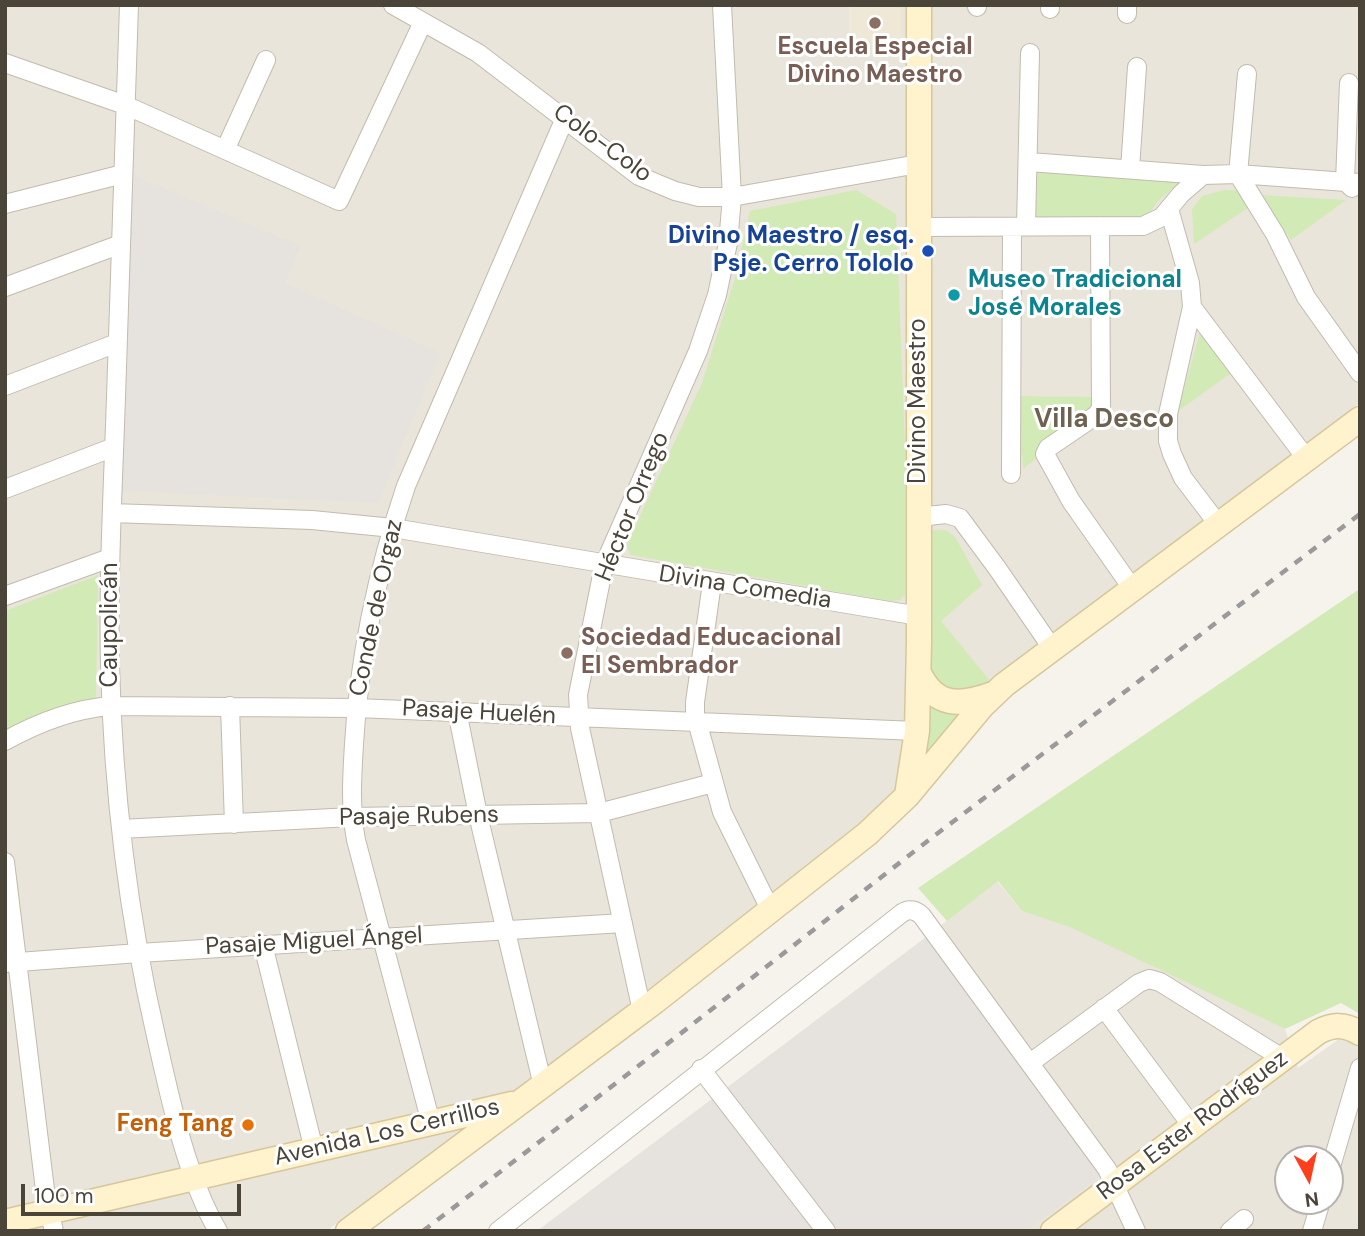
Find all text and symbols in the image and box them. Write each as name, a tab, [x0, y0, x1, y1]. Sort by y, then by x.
marker: Escuela Especial Divino Maestro	[867, 15, 883, 31]
place label: Escuela Especial Divino Maestro	[777, 34, 973, 90]
street label: Colo-Colo	[547, 99, 657, 189]
place label: Divino Maestro / esq. Psje. Cerro Tololo	[668, 223, 914, 279]
marker: Divino Maestro / esq. Psje. Cerro Tololo	[920, 243, 936, 259]
place label: Museo Tradicional José Morales	[968, 267, 1182, 323]
marker: Museo Tradicional José Morales	[946, 287, 962, 303]
street label: Divino Maestro	[905, 318, 933, 484]
district label: Villa Desco	[1034, 404, 1174, 436]
street label: Héctor Orrego	[590, 428, 676, 586]
street label: Conde de Orgaz	[344, 517, 410, 699]
street label: Divina Comedia	[657, 560, 833, 616]
street label: Caupolicán	[97, 563, 125, 687]
place label: Sociedad Educacional El Sembrador	[581, 625, 841, 681]
marker: Sociedad Educacional El Sembrador	[559, 645, 575, 661]
street label: Pasaje Huelén	[401, 695, 557, 731]
street label: Pasaje Rubens	[339, 801, 499, 833]
street label: Pasaje Miguel Ángel	[205, 922, 423, 962]
street label: Rosa Ester Rodríguez	[1092, 1045, 1294, 1207]
street label: Avenida Los Cerrillos	[271, 1093, 503, 1173]
place label: Feng Tang	[117, 1111, 234, 1139]
marker: Feng Tang	[240, 1117, 256, 1133]
north arrow	[1274, 1145, 1344, 1215]
scale bar	[24, 1170, 245, 1214]
text: 100 m	[34, 1182, 94, 1210]
text: N	[1303, 1186, 1320, 1213]

